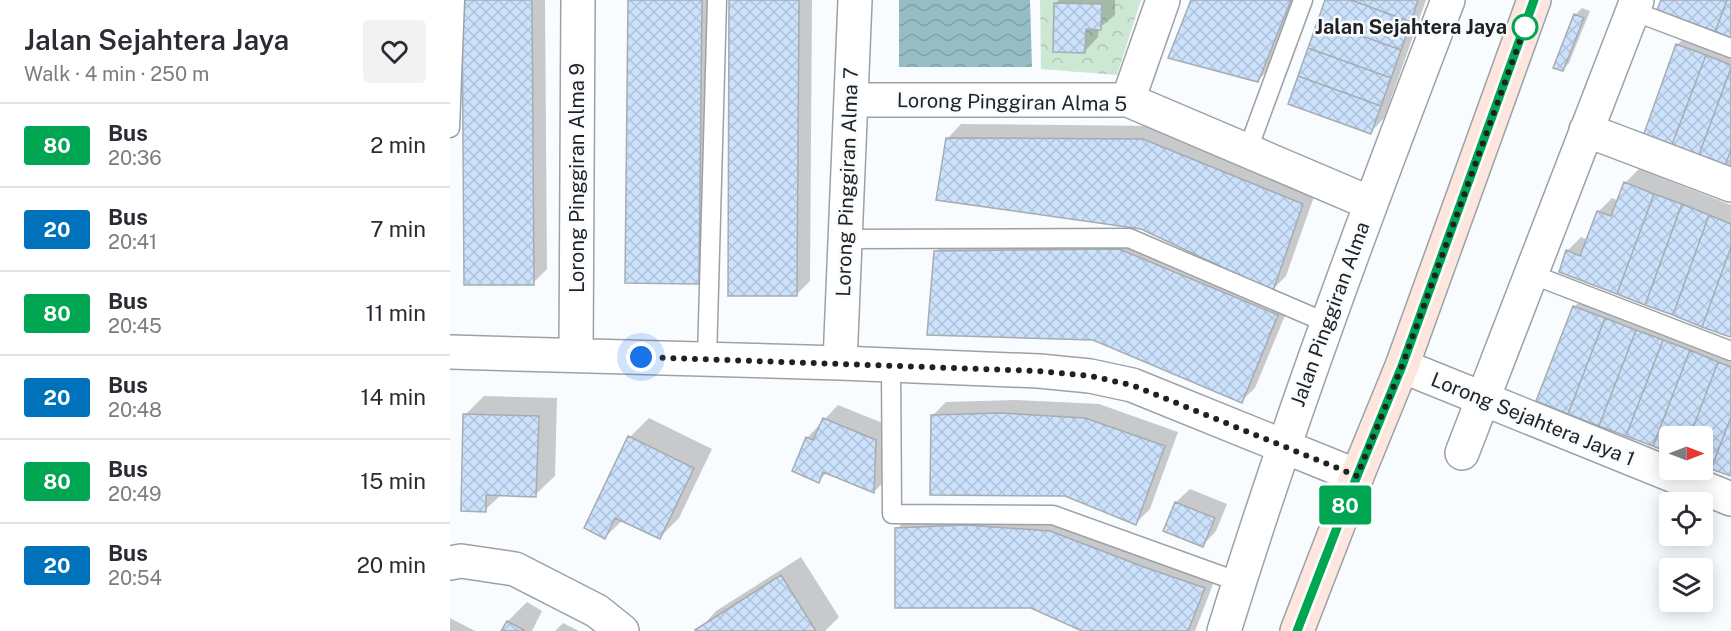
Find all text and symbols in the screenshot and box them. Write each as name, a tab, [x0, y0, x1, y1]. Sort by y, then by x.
marker: Jalan Sejahtera Jaya	[1512, 14, 1538, 40]
place label: Jalan Sejahtera Jaya	[1315, 15, 1507, 39]
button: heart	[363, 20, 426, 83]
text: Jalan Sejahtera Jaya	[24, 23, 289, 56]
text: Walk · 4 min · 250 m	[24, 62, 209, 86]
street label: Lorong Pinggiran Alma 9	[565, 63, 589, 293]
street label: Lorong Pinggiran Alma 7	[831, 67, 863, 297]
street label: Lorong Pinggiran Alma 5	[897, 88, 1127, 116]
text: Bus	[108, 120, 148, 146]
text: 2 min	[370, 132, 426, 158]
text: 80	[43, 133, 71, 158]
text: 20:36	[108, 146, 162, 170]
text: Bus	[108, 204, 148, 230]
text: 7 min	[370, 216, 426, 242]
text: 20	[44, 217, 70, 242]
street label: Jalan Pinggiran Alma	[1285, 218, 1375, 410]
text: 20:41	[108, 230, 157, 254]
text: Bus	[108, 288, 148, 314]
text: 11 min	[365, 300, 426, 326]
text: 80	[43, 301, 71, 326]
text: 20:45	[108, 314, 162, 338]
your location	[626, 342, 656, 372]
street label: Lorong Sejahtera Jaya 1	[1428, 367, 1638, 471]
text: Bus	[108, 372, 148, 398]
text: 14 min	[361, 384, 426, 410]
text: 20	[44, 385, 70, 410]
text: 20:48	[108, 398, 162, 422]
north arrow	[1659, 426, 1713, 480]
map controls	[1659, 426, 1713, 612]
text: Bus	[108, 456, 148, 482]
text: 15 min	[360, 468, 426, 494]
text: 80	[43, 469, 71, 494]
text: 20:49	[108, 482, 162, 506]
line badge: 80	[1318, 486, 1372, 524]
button: locate	[1659, 492, 1713, 546]
text: 80	[1331, 493, 1359, 518]
text: Bus	[108, 540, 148, 566]
text: 20 min	[357, 552, 426, 578]
text: 20	[44, 553, 70, 578]
button: layers	[1659, 558, 1713, 612]
text: 20:54	[108, 566, 162, 590]

